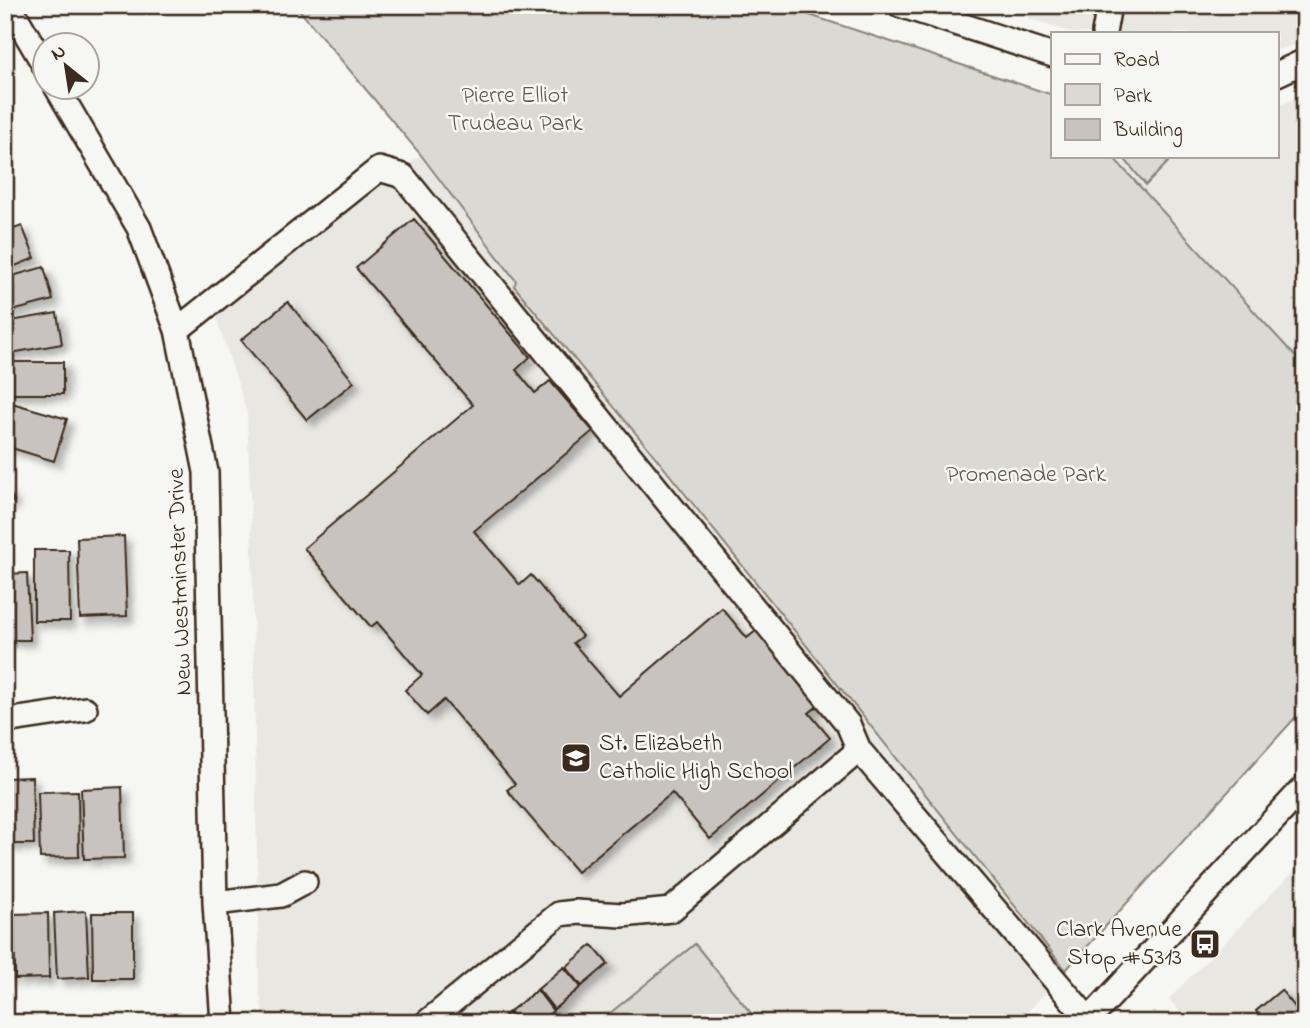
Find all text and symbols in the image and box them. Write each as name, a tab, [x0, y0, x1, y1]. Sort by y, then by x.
north arrow	[32, 32, 102, 102]
legend	[1051, 32, 1278, 158]
text: N	[46, 38, 71, 68]
text: Road	[1114, 46, 1160, 76]
park label: Pierre Elliot Trudeau Park	[447, 79, 583, 142]
text: Park	[1114, 82, 1153, 112]
text: Building	[1113, 116, 1183, 148]
park label: Promenade Park	[946, 458, 1107, 493]
street label: New Westminster Drive	[160, 467, 202, 696]
place label: St. Elizabeth Catholic High School	[599, 727, 793, 790]
school or university icon: St. Elizabeth Catholic High School	[559, 741, 593, 775]
place label: Clark Avenue Stop #5313	[1056, 913, 1182, 976]
bus stop icon: Clark Avenue Stop #5313	[1188, 927, 1222, 961]

